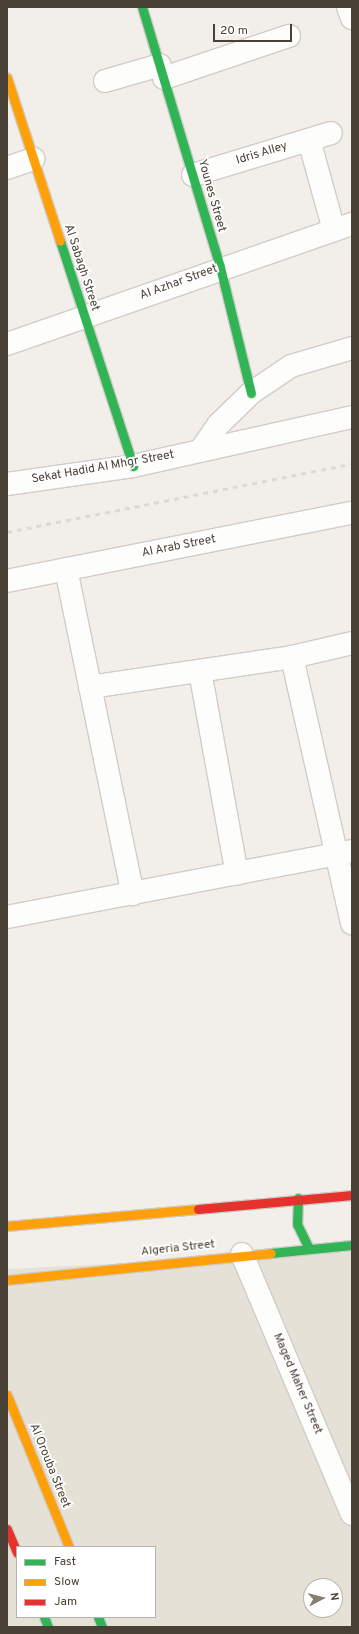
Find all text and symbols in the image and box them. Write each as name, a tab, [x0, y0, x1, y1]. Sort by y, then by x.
scale bar	[215, 16, 294, 42]
text: 20 m	[220, 23, 248, 39]
street label: Idris Alley	[234, 139, 290, 169]
street label: Younes Street	[194, 158, 228, 234]
street label: Al Sabagh Street	[60, 223, 102, 313]
street label: Al Azhar Street	[138, 262, 220, 304]
street label: Sekat Hadid Al Mhgr Street	[30, 448, 176, 488]
street label: Al Arab Street	[141, 533, 217, 561]
street label: Algeria Street	[140, 1238, 216, 1260]
street label: Maged Maher Street	[269, 1331, 325, 1437]
street label: Al Orouba Street	[26, 1422, 72, 1510]
legend	[16, 1546, 156, 1618]
text: Fast	[54, 1554, 76, 1570]
text: Slow	[54, 1574, 80, 1590]
north arrow	[303, 1578, 343, 1618]
text: N	[326, 1592, 341, 1601]
text: Jam	[54, 1594, 77, 1610]

